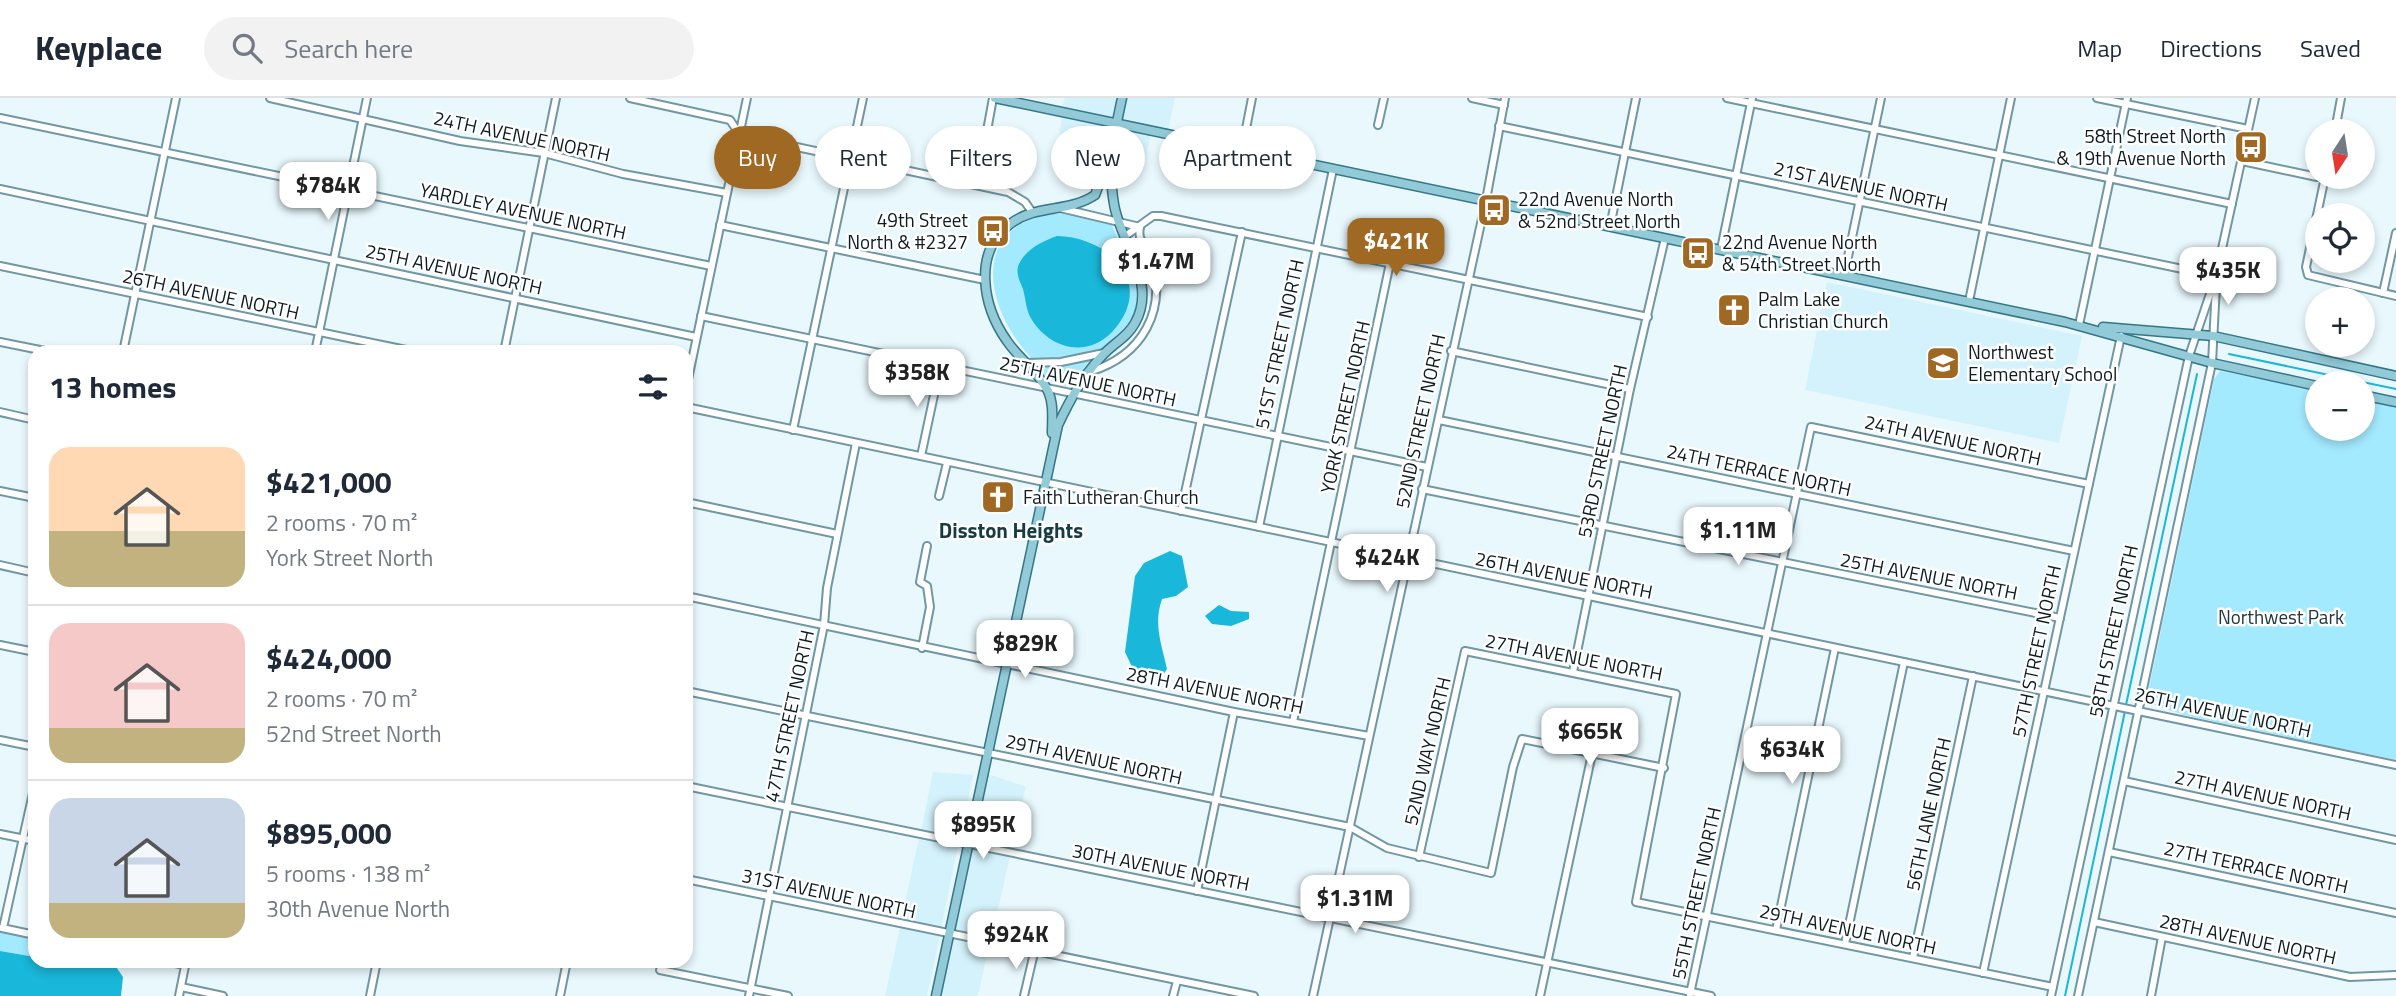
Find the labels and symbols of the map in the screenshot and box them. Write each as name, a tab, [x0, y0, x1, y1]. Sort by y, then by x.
street label: 24TH AVENUE NORTH	[431, 103, 613, 168]
north arrow	[2305, 119, 2375, 189]
place label: 58th Street North & 19th Avenue North	[2057, 121, 2226, 172]
bus stop icon: 58th Street North & 19th Avenue North	[2232, 128, 2270, 166]
street label: 21ST AVENUE NORTH	[1771, 153, 1951, 218]
pin: $784K	[279, 162, 377, 222]
street label: YARDLEY AVENUE NORTH	[417, 174, 629, 247]
place label: 22nd Avenue North & 52nd Street North	[1518, 184, 1680, 235]
bus stop icon: 22nd Avenue North & 52nd Street North	[1475, 191, 1513, 229]
place label: 49th Street North & #2327	[847, 205, 968, 256]
bus stop icon: 49th Street North & #2327	[974, 212, 1012, 250]
pin: $421K	[1347, 218, 1445, 278]
place label: 22nd Avenue North & 54th Street North	[1722, 227, 1881, 278]
bus stop icon: 22nd Avenue North & 54th Street North	[1679, 234, 1717, 272]
street label: 25TH AVENUE NORTH	[363, 236, 545, 301]
pin: $1.47M	[1099, 238, 1213, 298]
pin: $435K	[2179, 248, 2277, 307]
street label: 51ST STREET NORTH	[1246, 256, 1311, 431]
street label: 26TH AVENUE NORTH	[120, 261, 302, 326]
place label: Palm Lake Christian Church	[1758, 284, 1888, 335]
church icon: Palm Lake Christian Church	[1715, 291, 1753, 329]
street label: YORK STREET NORTH	[1312, 318, 1377, 496]
street label: 52ND STREET NORTH	[1387, 331, 1452, 511]
place label: Northwest Elementary School	[1968, 337, 2117, 388]
school or university icon: Northwest Elementary School	[1924, 344, 1962, 382]
street label: 25TH AVENUE NORTH	[997, 348, 1179, 413]
pin: $358K	[868, 350, 966, 409]
street label: 53RD STREET NORTH	[1569, 362, 1634, 540]
street label: 24TH AVENUE NORTH	[1862, 407, 2044, 472]
street label: 24TH TERRACE NORTH	[1664, 436, 1854, 503]
church icon: Faith Lutheran Church	[979, 478, 1017, 516]
place label: Faith Lutheran Church	[1023, 482, 1199, 511]
pin: $1.11M	[1681, 508, 1795, 567]
district label: Disston Heights	[939, 514, 1083, 546]
pin: $424K	[1338, 534, 1436, 594]
street label: 58TH STREET NORTH	[2080, 542, 2145, 720]
street label: 26TH AVENUE NORTH	[1473, 543, 1655, 606]
street label: 25TH AVENUE NORTH	[1838, 544, 2020, 607]
street label: 57TH STREET NORTH	[2003, 562, 2068, 740]
park label: Northwest Park	[2218, 602, 2344, 631]
pin: $829K	[976, 620, 1074, 680]
street label: 27TH AVENUE NORTH	[1483, 625, 1665, 688]
street label: 47TH STREET NORTH	[756, 627, 821, 805]
street label: 28TH AVENUE NORTH	[1124, 658, 1306, 721]
street label: 52ND WAY NORTH	[1395, 674, 1458, 828]
street label: 26TH AVENUE NORTH	[2132, 679, 2314, 744]
pin: $665K	[1541, 708, 1639, 768]
street label: 29TH AVENUE NORTH	[1003, 726, 1185, 791]
pin: $634K	[1743, 726, 1841, 786]
street label: 56TH LANE NORTH	[1897, 735, 1958, 893]
street label: 27TH AVENUE NORTH	[2172, 762, 2354, 827]
pin: $895K	[934, 802, 1032, 861]
street label: 55TH STREET NORTH	[1663, 804, 1728, 982]
street label: 27TH TERRACE NORTH	[2161, 833, 2351, 900]
street label: 30TH AVENUE NORTH	[1070, 835, 1252, 898]
street label: 31ST AVENUE NORTH	[739, 860, 919, 925]
pin: $1.31M	[1298, 876, 1412, 935]
street label: 29TH AVENUE NORTH	[1757, 896, 1939, 961]
street label: 28TH AVENUE NORTH	[2157, 906, 2339, 971]
pin: $924K	[967, 912, 1065, 971]

